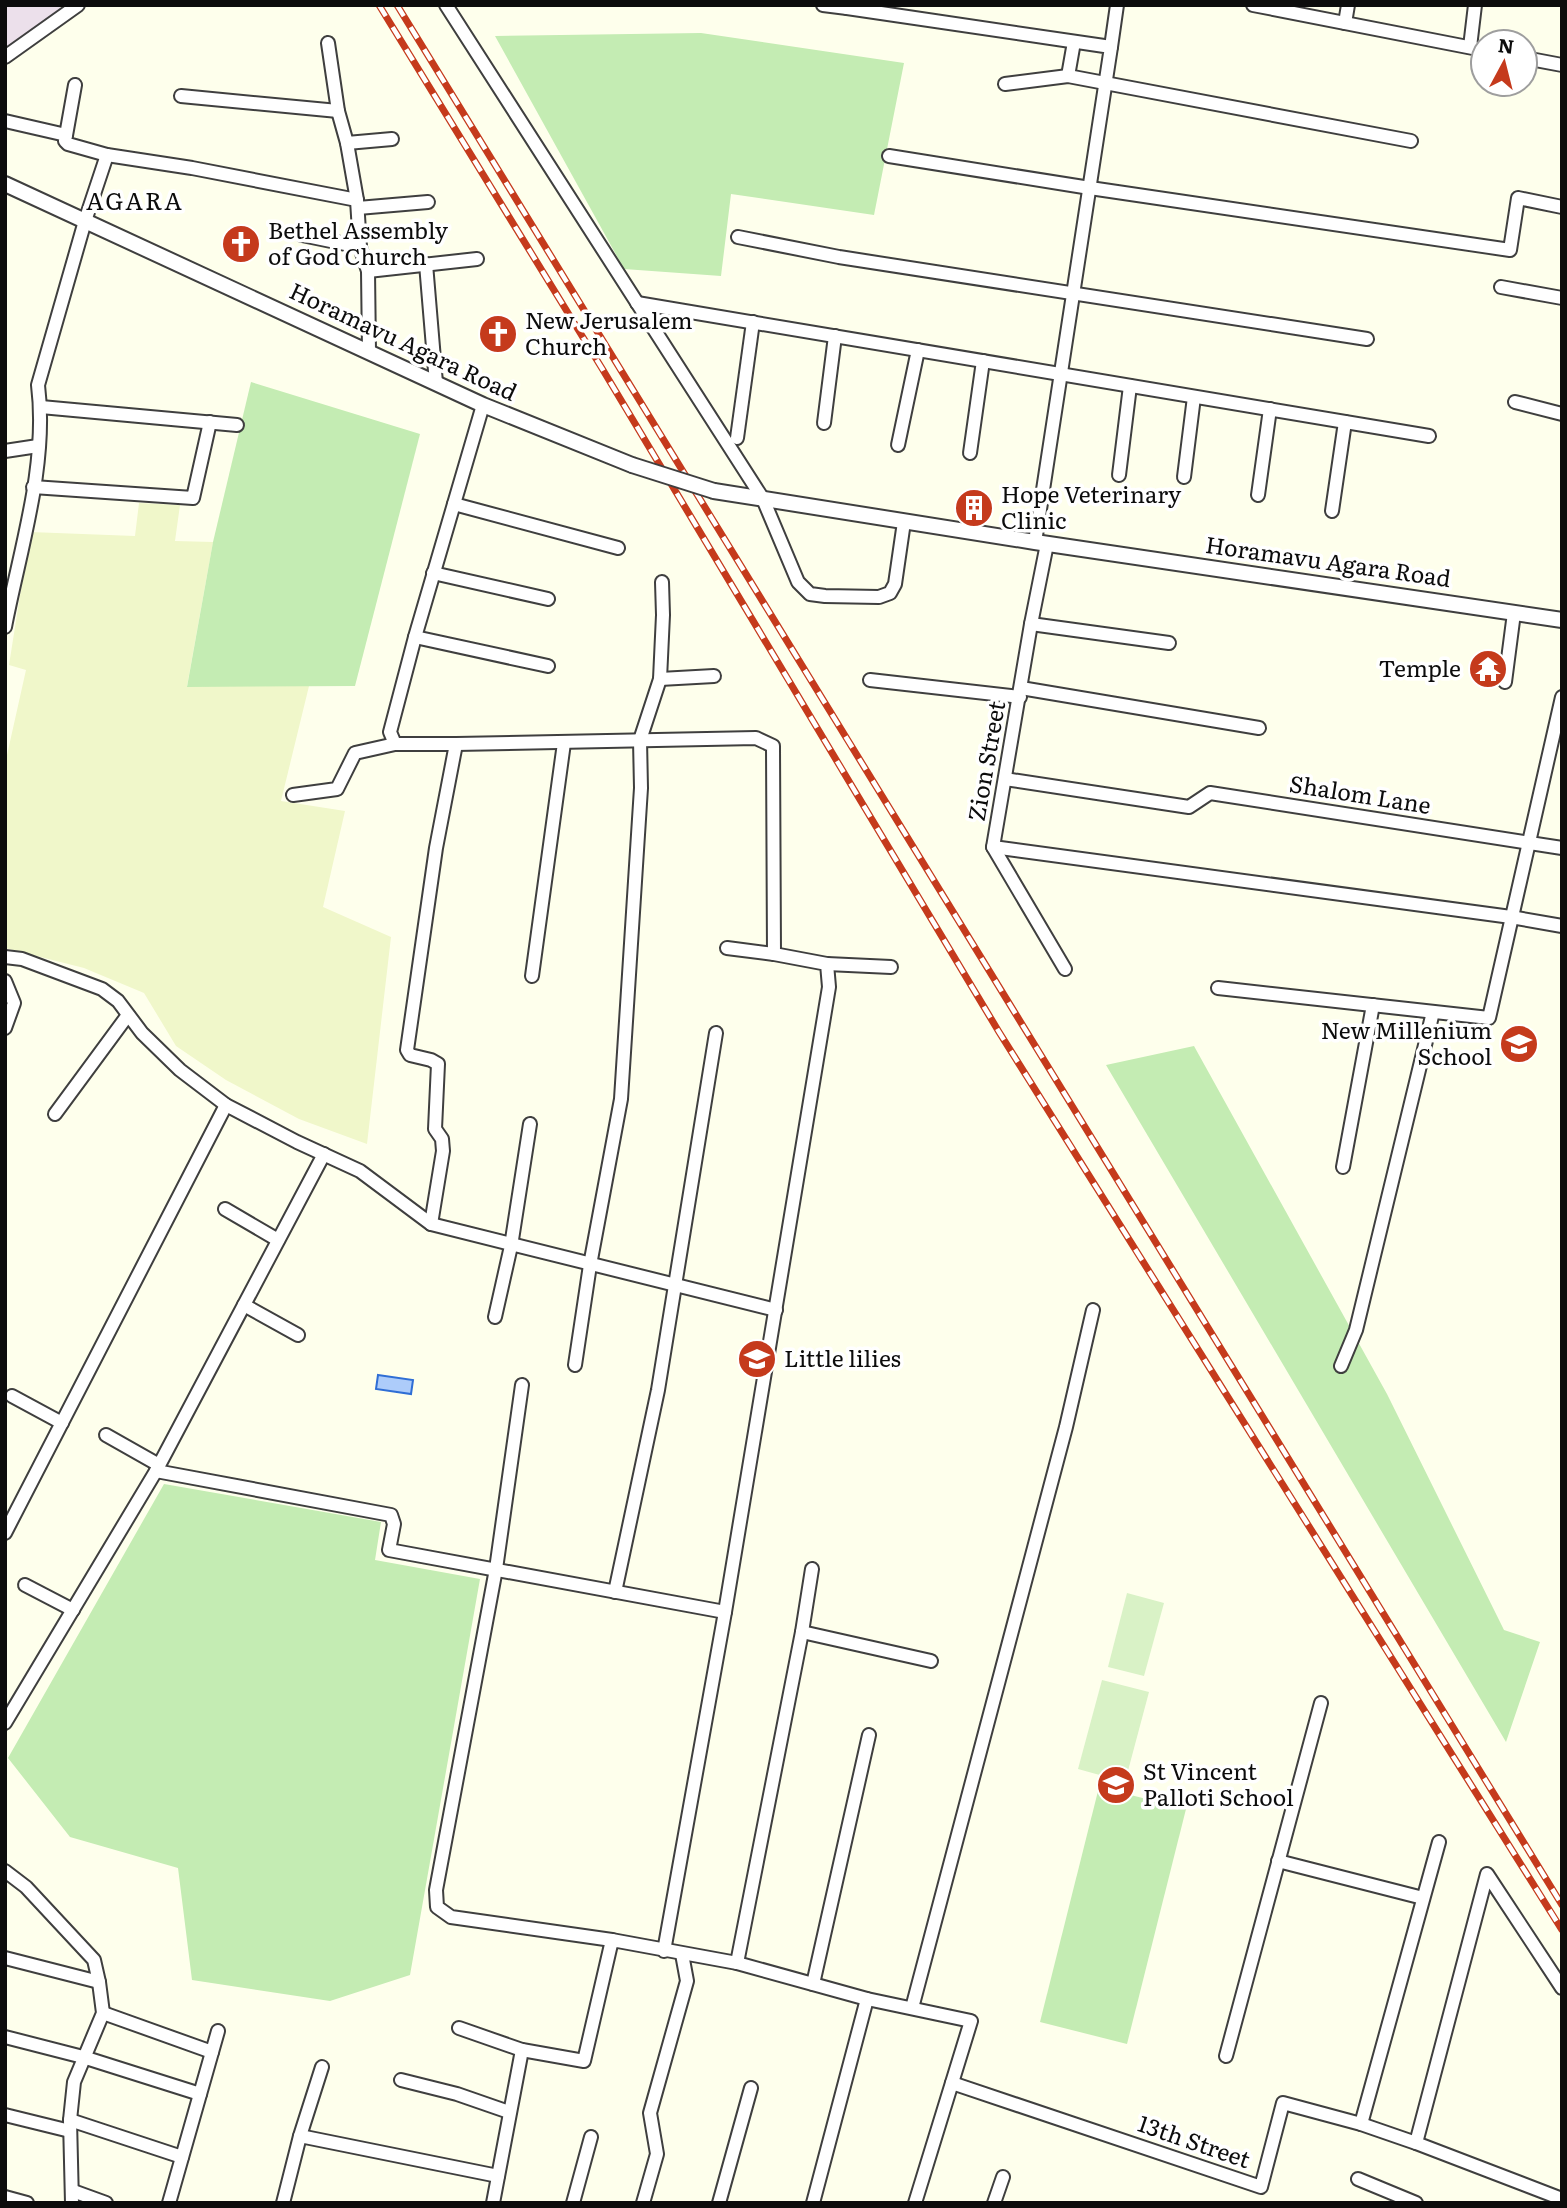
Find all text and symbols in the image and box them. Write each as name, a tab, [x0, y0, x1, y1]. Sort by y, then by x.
north arrow	[1469, 28, 1539, 98]
text: N	[1497, 30, 1516, 60]
district label: AGARA	[86, 182, 184, 217]
place label: Bethel Assembly of God Church	[268, 212, 449, 272]
church icon: Bethel Assembly of God Church	[220, 223, 262, 265]
street label: Horamavu Agara Road	[285, 273, 523, 408]
place label: New Jerusalem Church	[525, 302, 693, 362]
church icon: New Jerusalem Church	[477, 313, 519, 355]
place label: Hope Veterinary Clinic	[1001, 476, 1182, 536]
building icon: Hope Veterinary Clinic	[953, 487, 995, 529]
street label: Horamavu Agara Road	[1203, 526, 1453, 594]
temple icon: Temple	[1467, 648, 1509, 690]
place label: Temple	[1379, 650, 1461, 684]
street label: Zion Street	[958, 697, 1012, 824]
street label: Shalom Lane	[1287, 765, 1434, 821]
place label: New Millenium School	[1321, 1012, 1492, 1072]
school or university icon: New Millenium School	[1498, 1023, 1540, 1065]
school or university icon: Little lilies	[736, 1338, 778, 1380]
place label: Little lilies	[784, 1340, 901, 1374]
place label: St Vincent Palloti School	[1143, 1753, 1294, 1813]
school or university icon: St Vincent Palloti School	[1095, 1764, 1137, 1806]
street label: 13th Street	[1134, 2105, 1256, 2175]

